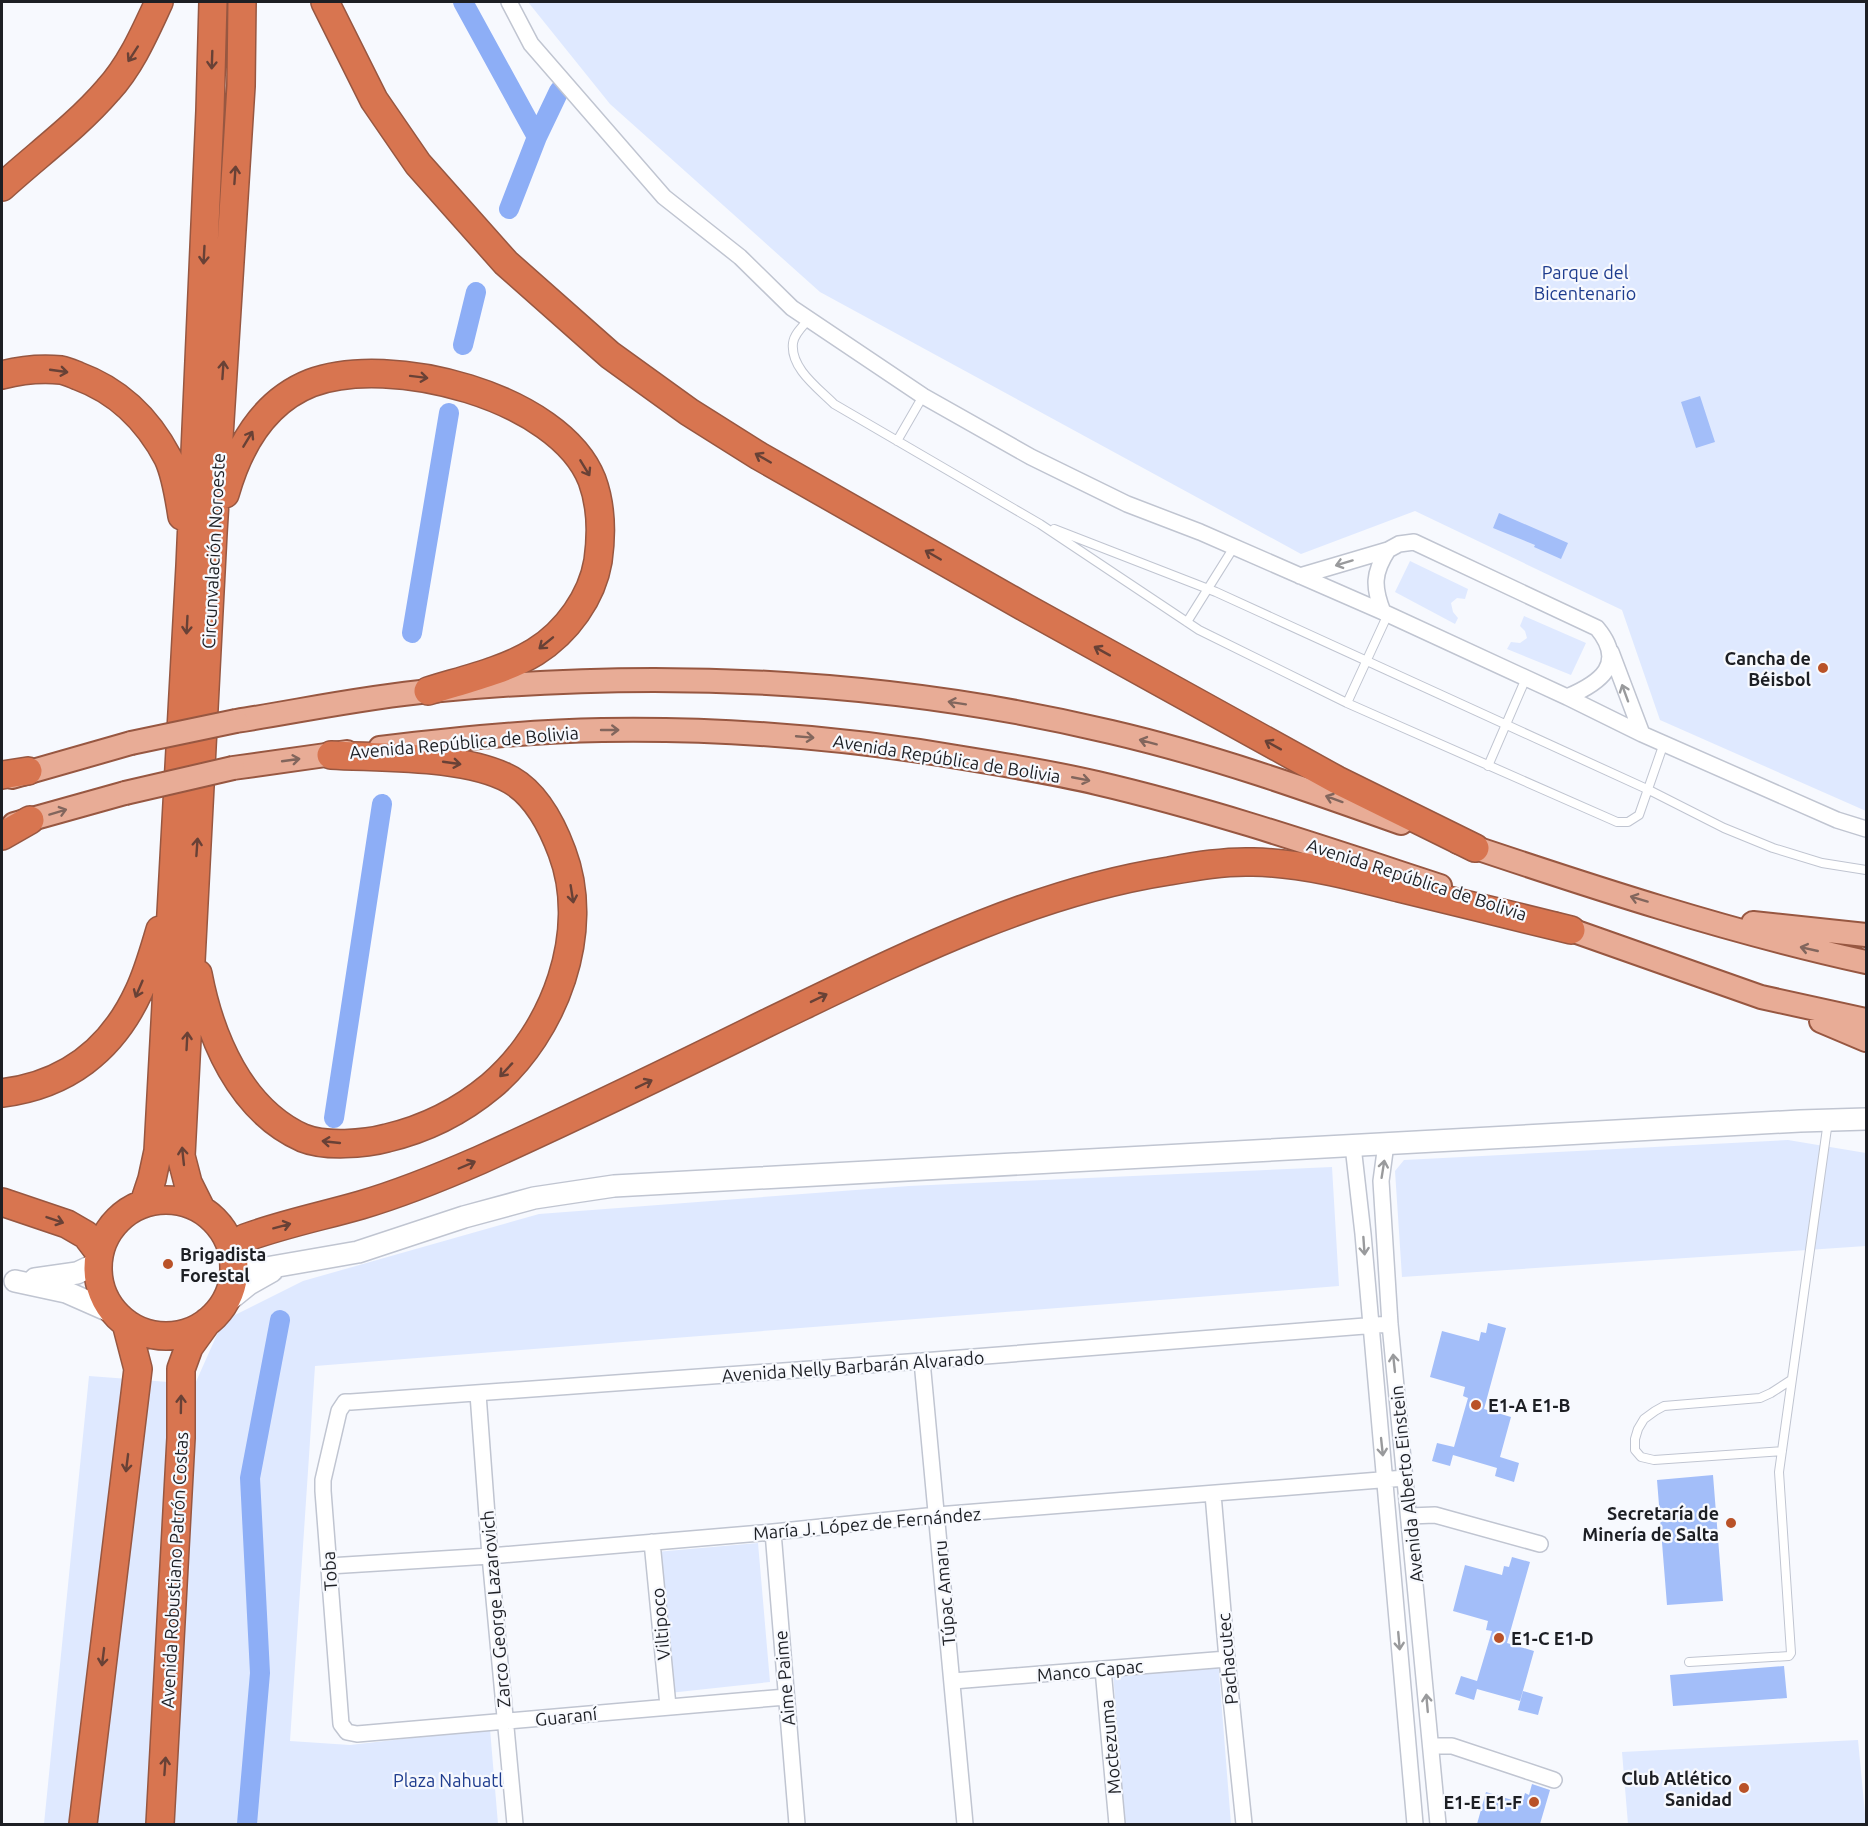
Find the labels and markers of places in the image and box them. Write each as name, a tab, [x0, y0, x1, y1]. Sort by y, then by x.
place label: Cancha de Béisbol	[1724, 648, 1812, 689]
marker: Cancha de Béisbol	[1816, 661, 1830, 675]
place label: Brigadista Forestal	[180, 1244, 266, 1285]
marker: Brigadista Forestal	[161, 1257, 175, 1271]
place label: E1-A E1-B	[1488, 1395, 1570, 1415]
marker: E1-A E1-B	[1469, 1398, 1483, 1412]
place label: Secretaría de Minería de Salta	[1582, 1503, 1719, 1544]
marker: Secretaría de Minería de Salta	[1724, 1516, 1738, 1530]
place label: E1-C E1-D	[1511, 1628, 1594, 1648]
marker: E1-C E1-D	[1492, 1631, 1506, 1645]
place label: Club Atlético Sanidad	[1621, 1768, 1732, 1809]
marker: Club Atlético Sanidad	[1737, 1781, 1751, 1795]
place label: E1-E E1-F	[1443, 1792, 1522, 1812]
marker: E1-E E1-F	[1527, 1795, 1541, 1809]

